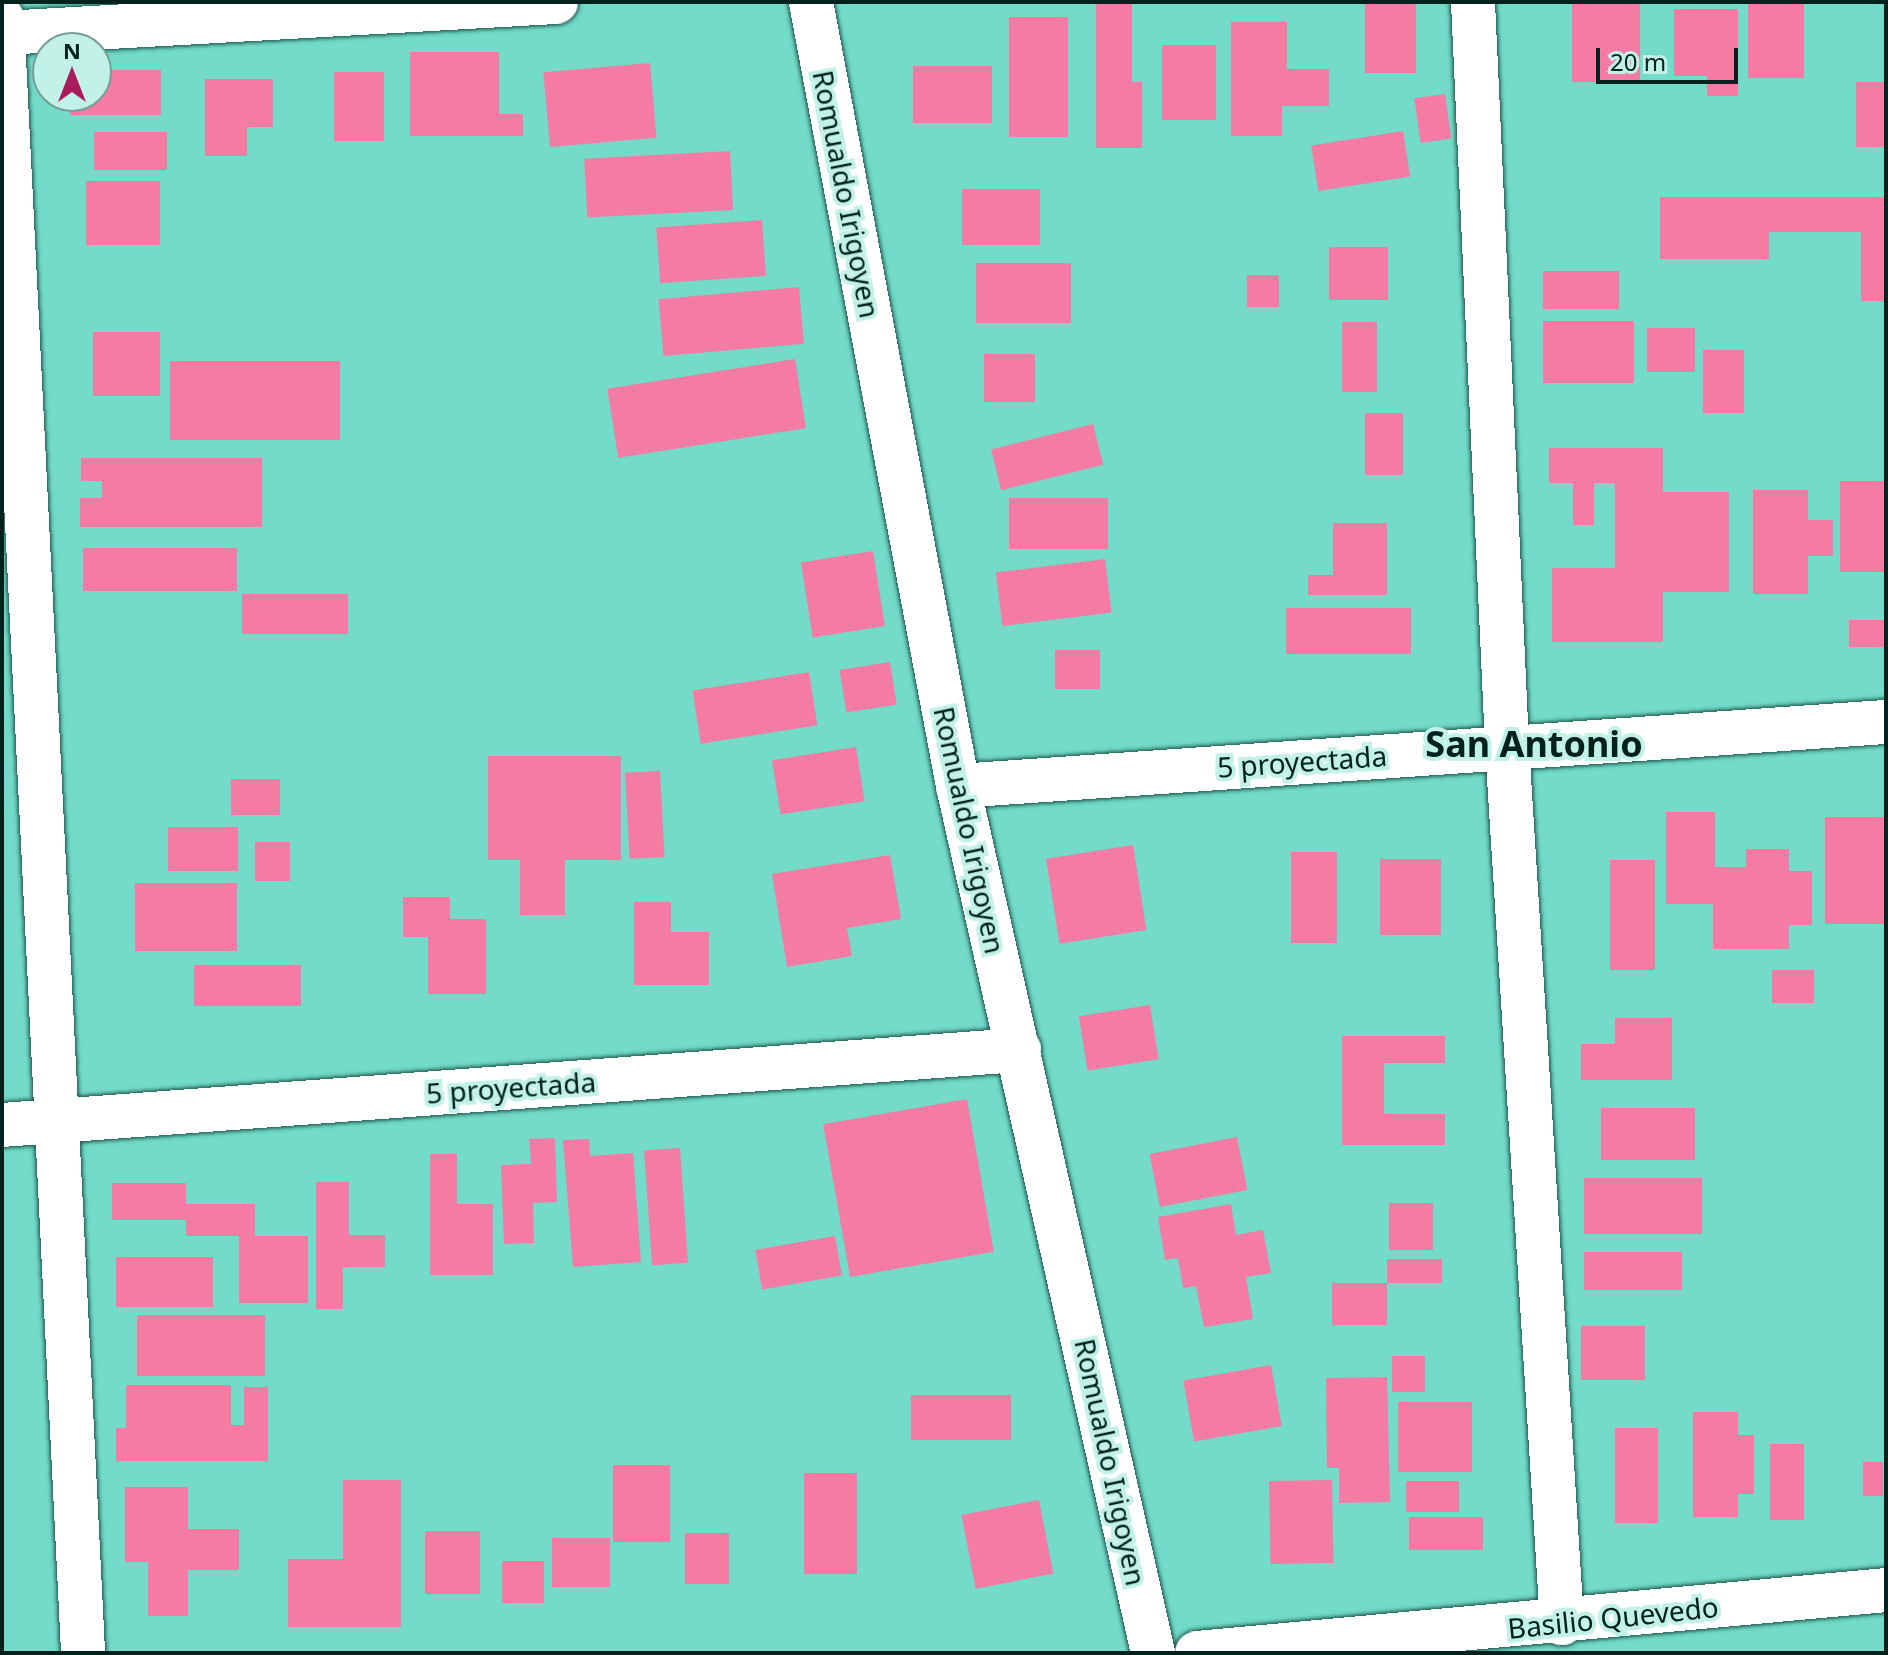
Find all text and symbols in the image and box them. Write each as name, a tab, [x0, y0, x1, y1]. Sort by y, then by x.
north arrow	[32, 32, 112, 112]
scale bar	[1600, 32, 1742, 82]
text: N	[63, 35, 81, 65]
text: 20 m	[1610, 45, 1666, 78]
street label: Romualdo Irigoyen	[807, 67, 887, 321]
street label: Romualdo Irigoyen	[927, 704, 1013, 956]
district label: San Antonio	[1425, 722, 1643, 766]
street label: 5 proyectada	[1216, 738, 1388, 784]
street label: 5 proyectada	[425, 1064, 597, 1110]
street label: Romualdo Irigoyen	[1068, 1336, 1154, 1588]
street label: Basilio Quevedo	[1506, 1589, 1720, 1645]

